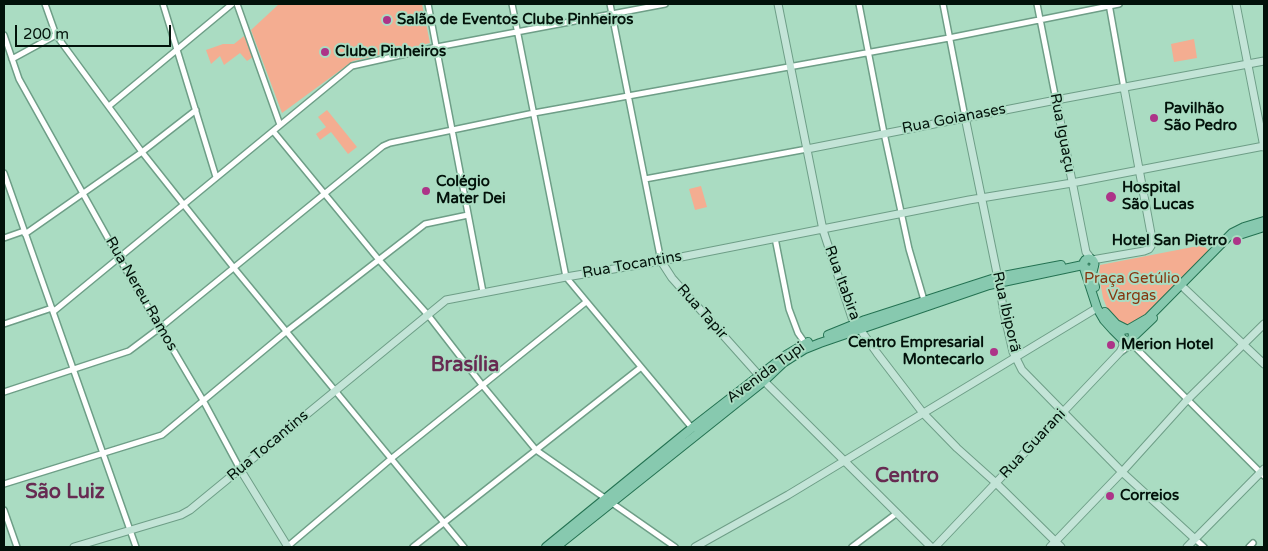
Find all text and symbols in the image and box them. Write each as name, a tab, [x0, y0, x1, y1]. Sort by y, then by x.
place label: Salão de Eventos Clube Pinheiros	[397, 11, 633, 29]
marker: Salão de Eventos Clube Pinheiros	[381, 14, 393, 26]
scale bar	[18, 15, 174, 47]
text: 200 m	[23, 25, 69, 43]
place label: Clube Pinheiros	[335, 43, 446, 61]
marker: Clube Pinheiros	[319, 46, 331, 58]
street label: Rua Iguaçu	[1045, 92, 1079, 174]
street label: Rua Goianases	[901, 100, 1007, 138]
place label: Pavilhão São Pedro	[1164, 100, 1237, 135]
marker: Pavilhão São Pedro	[1148, 112, 1160, 124]
place label: Colégio Mater Dei	[436, 173, 506, 208]
place label: Hospital São Lucas	[1122, 179, 1194, 214]
marker: Colégio Mater Dei	[420, 185, 432, 197]
marker: Hospital São Lucas	[1104, 190, 1118, 204]
place label: Hotel San Pietro	[1112, 232, 1227, 250]
street label: Rua Nereu Ramos	[101, 234, 181, 354]
marker: Hotel San Pietro	[1231, 235, 1243, 247]
street label: Rua Itabira	[820, 243, 864, 323]
street label: Rua Tocantins	[581, 247, 683, 283]
street label: Rua Ibiporã	[988, 270, 1024, 354]
park label: Praça Getúlio Vargas	[1084, 270, 1180, 305]
street label: Rua Tapir	[673, 281, 731, 343]
place label: Centro Empresarial Montecarlo	[848, 334, 984, 369]
place label: Merion Hotel	[1121, 336, 1213, 354]
street label: Avenida Tupi	[723, 339, 809, 407]
marker: Merion Hotel	[1105, 339, 1117, 351]
marker: Centro Empresarial Montecarlo	[988, 346, 1000, 358]
district label: Brasília	[431, 354, 499, 378]
street label: Rua Guarani	[996, 406, 1070, 482]
street label: Rua Tocantins	[224, 407, 312, 485]
district label: Centro	[875, 465, 939, 489]
district label: São Luiz	[25, 481, 105, 505]
place label: Correios	[1120, 487, 1179, 505]
marker: Correios	[1104, 490, 1116, 502]

